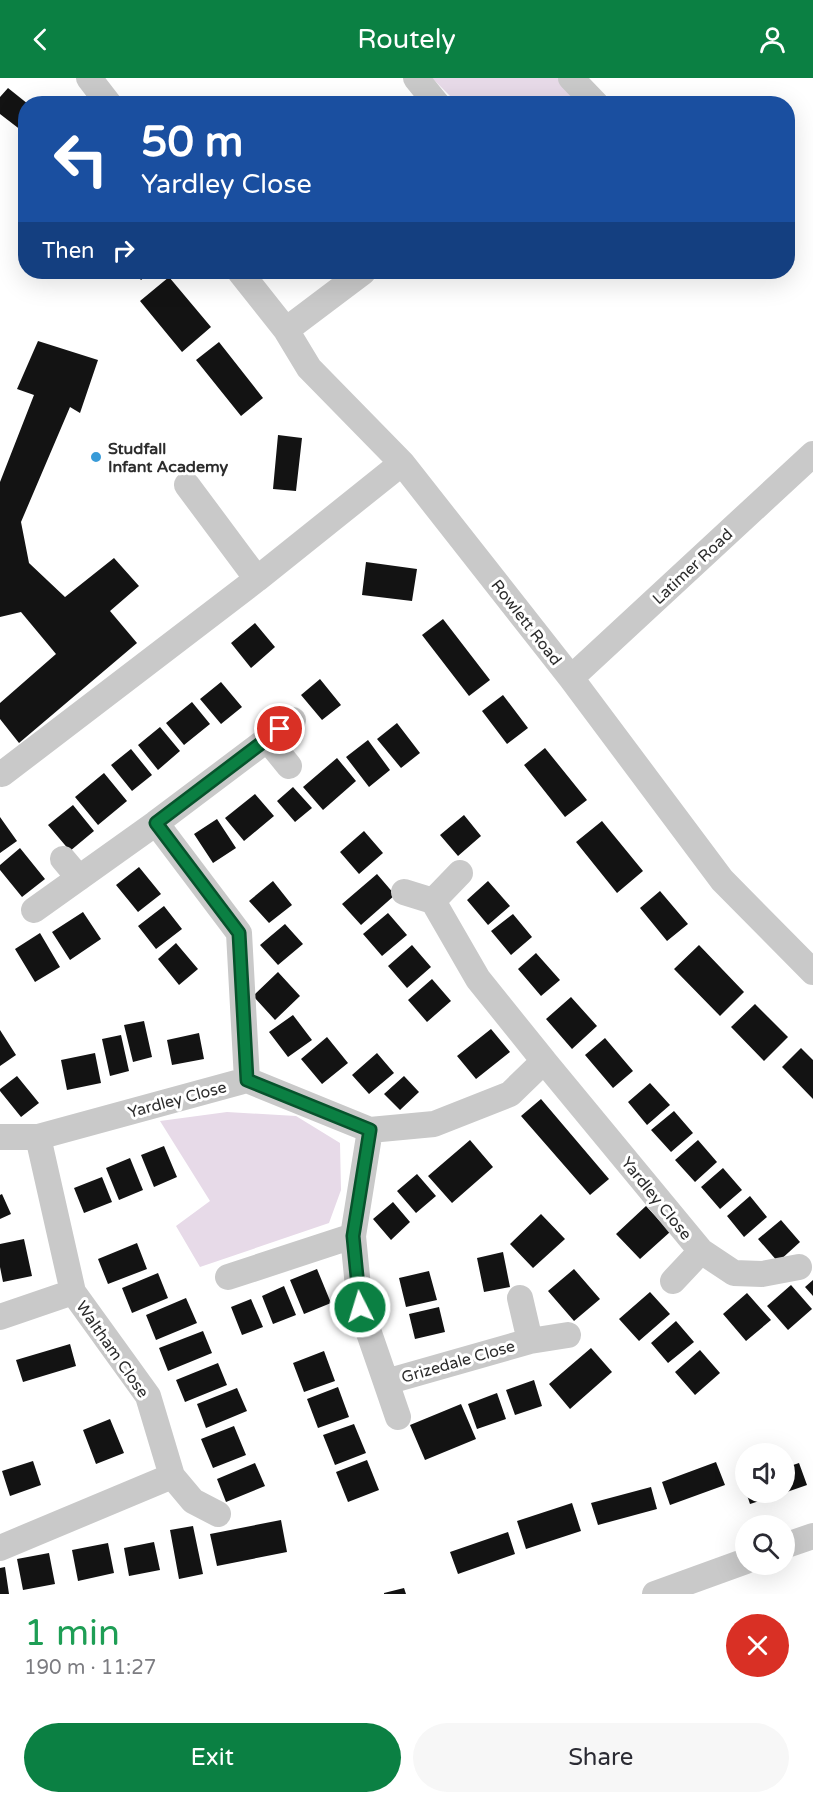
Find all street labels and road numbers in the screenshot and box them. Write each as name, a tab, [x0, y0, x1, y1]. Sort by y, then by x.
street label: Latimer Road	[648, 525, 737, 609]
street label: Rowlett Road	[487, 576, 566, 669]
street label: Yardley Close	[126, 1077, 229, 1123]
street label: Yardley Close	[617, 1153, 696, 1244]
street label: Waltham Close	[71, 1297, 153, 1402]
street label: Grizedale Close	[399, 1336, 517, 1388]

